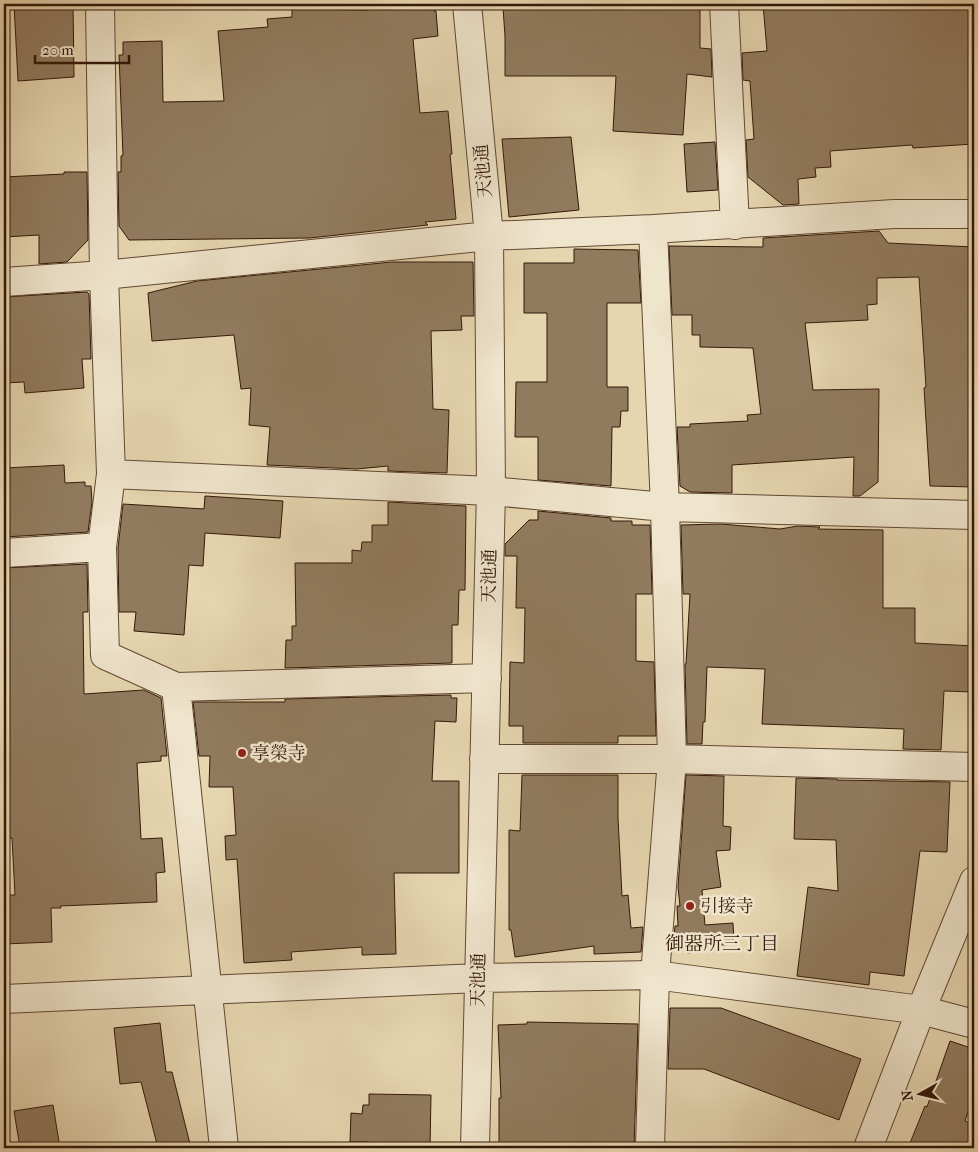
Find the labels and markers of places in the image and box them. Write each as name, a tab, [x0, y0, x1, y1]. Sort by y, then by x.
place label: 享榮寺	[252, 743, 306, 764]
marker: 享榮寺	[236, 747, 248, 759]
place label: 引接寺	[700, 896, 754, 917]
marker: 引接寺	[684, 900, 696, 912]

